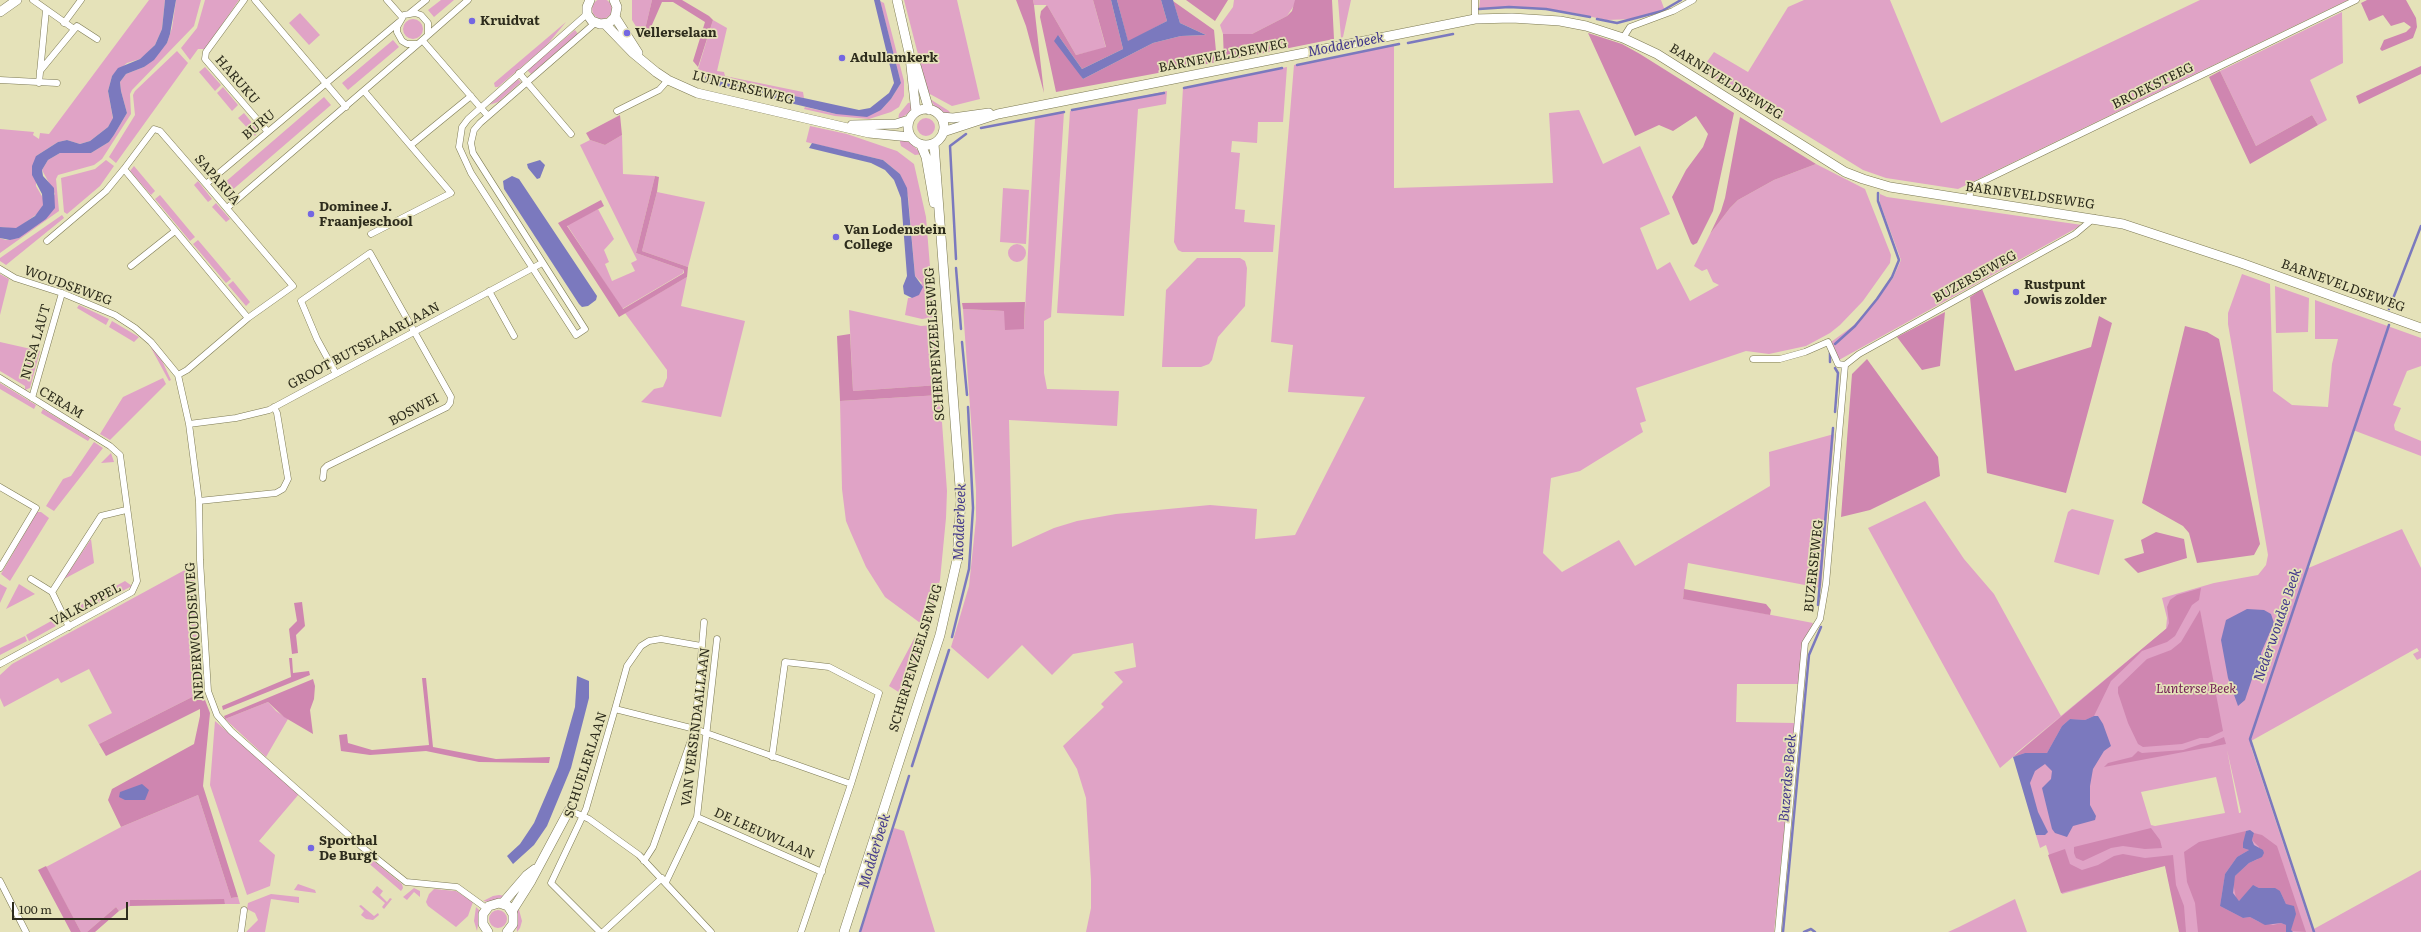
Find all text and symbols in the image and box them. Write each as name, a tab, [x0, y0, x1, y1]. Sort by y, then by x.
place label: Kruidvat	[480, 13, 540, 29]
marker: Kruidvat	[467, 16, 477, 26]
place label: Vellerselaan	[635, 25, 717, 41]
marker: Vellerselaan	[622, 28, 632, 38]
water label: Modderbeek	[1306, 29, 1386, 61]
street label: BARNEVELDSEWEG	[1157, 36, 1289, 76]
street label: BARNEVELDSEWEG	[1666, 41, 1786, 123]
place label: Adullamkerk	[850, 50, 938, 66]
street label: HARUKU	[212, 52, 262, 108]
marker: Adullamkerk	[837, 53, 847, 63]
street label: BROEKSTEEG	[2110, 59, 2196, 113]
street label: LUNTERSEWEG	[690, 68, 796, 108]
street label: BURU	[239, 107, 279, 143]
street label: SAPARUA	[191, 152, 243, 208]
street label: BARNEVELDSEWEG	[1964, 179, 2096, 213]
place label: Dominee J. Fraanjeschool	[319, 199, 413, 230]
marker: Dominee J. Fraanjeschool	[306, 209, 316, 219]
place label: Van Lodenstein College	[844, 222, 946, 253]
marker: Van Lodenstein College	[831, 232, 841, 242]
street label: BUZERSEWEG	[1930, 248, 2020, 306]
street label: BARNEVELDSEWEG	[2279, 256, 2407, 316]
street label: WOUDSEWEG	[22, 263, 114, 309]
street label: SCHERPENZEELSEWEG	[922, 267, 948, 421]
place label: Rustpunt Jowis zolder	[2024, 277, 2107, 308]
marker: Rustpunt Jowis zolder	[2011, 287, 2021, 297]
street label: GROOT BUTSELAARLAAN	[285, 299, 443, 393]
street label: NUSA LAUT	[18, 302, 54, 382]
street label: CERAM	[36, 384, 86, 422]
street label: BOSWEI	[386, 390, 442, 430]
water label: Modderbeek	[950, 483, 970, 561]
street label: BUZERSEWEG	[1801, 519, 1827, 613]
street label: NEDERWOUDSEWEG	[182, 561, 208, 701]
water label: Nederwoudse Beek	[2251, 566, 2305, 684]
street label: VALKAPPEL	[48, 580, 124, 630]
street label: SCHERPENZEELSEWEG	[886, 582, 946, 734]
street label: VAN VERSENDAALLAAN	[679, 647, 713, 807]
park label: Lunterse Beek	[2156, 681, 2236, 697]
street label: SCHUELERLAAN	[561, 710, 611, 820]
water label: Buzerdse Beek	[1776, 733, 1800, 823]
street label: DE LEEUWLAAN	[711, 805, 817, 863]
water label: Modderbeek	[856, 811, 894, 891]
place label: Sporthal De Burgt	[319, 833, 377, 864]
marker: Sporthal De Burgt	[306, 843, 316, 853]
scale bar	[14, 894, 130, 920]
text: 100 m	[19, 900, 52, 918]

